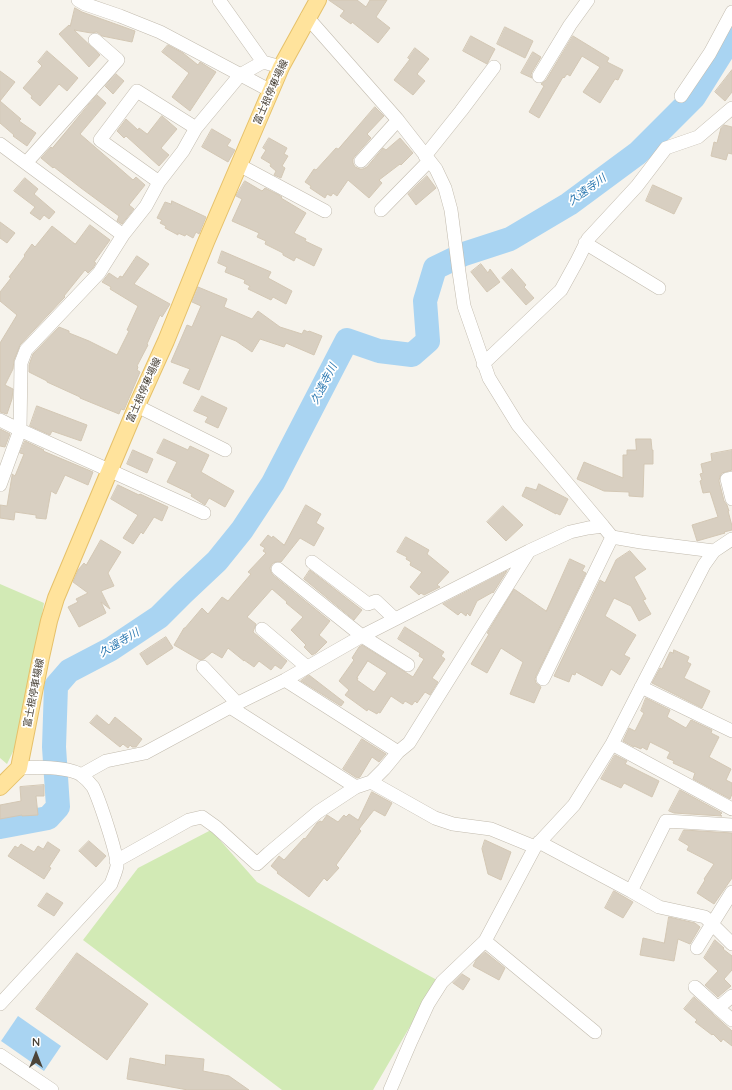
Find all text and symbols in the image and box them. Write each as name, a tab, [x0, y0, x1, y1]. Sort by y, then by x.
street label: 富士根停車場線	[251, 58, 291, 126]
water label: 久遠寺川	[565, 172, 609, 208]
street label: 富士根停車場線	[124, 356, 164, 424]
water label: 久遠寺川	[308, 361, 340, 407]
water label: 久遠寺川	[97, 626, 141, 660]
street label: 富士根停車場線	[21, 657, 47, 729]
north arrow	[16, 1034, 56, 1074]
text: N	[32, 1035, 40, 1049]

